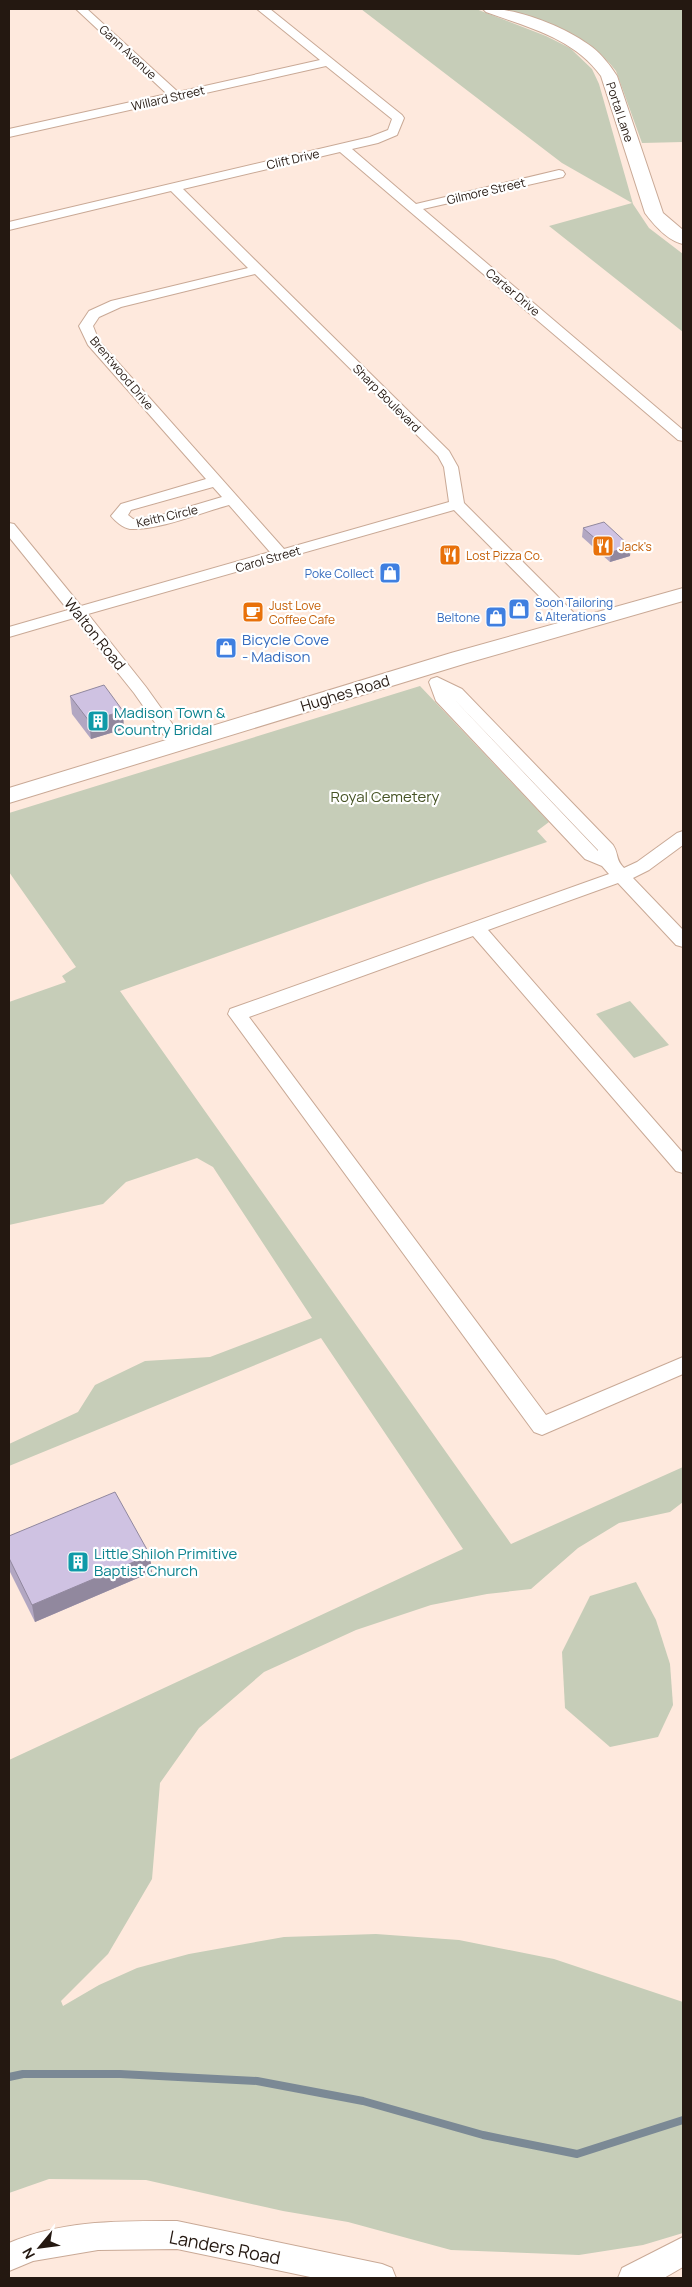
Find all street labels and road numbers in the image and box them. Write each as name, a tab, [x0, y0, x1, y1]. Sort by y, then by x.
street label: Gann Avenue	[96, 21, 160, 83]
street label: Portal Lane	[602, 80, 638, 144]
street label: Willard Street	[130, 81, 207, 115]
street label: Clift Drive	[265, 145, 321, 173]
street label: Gilmore Street	[445, 174, 527, 208]
street label: Carter Drive	[482, 264, 544, 320]
street label: Brentwood Drive	[86, 333, 158, 413]
street label: Sharp Boulevard	[349, 360, 425, 436]
street label: Keith Circle	[135, 501, 199, 531]
street label: Carol Street	[233, 542, 303, 576]
street label: Walton Road	[59, 593, 131, 675]
street label: Hughes Road	[298, 669, 392, 717]
street label: Landers Road	[167, 2224, 283, 2270]

